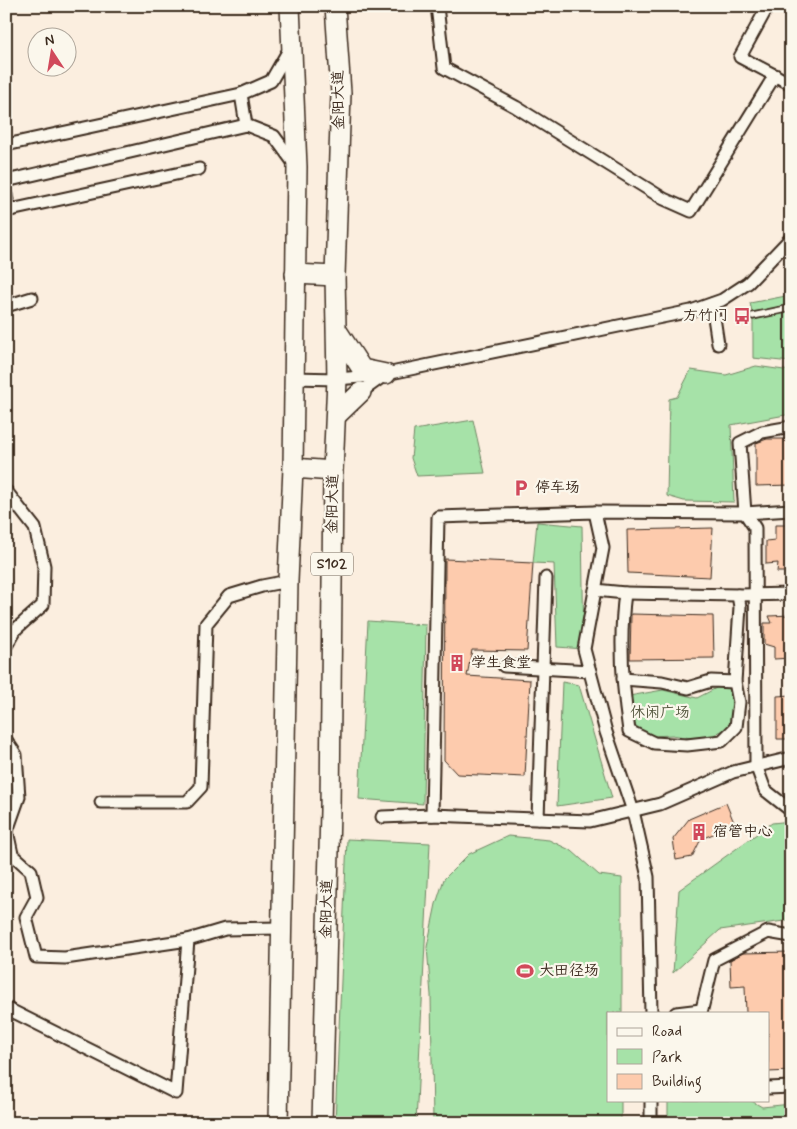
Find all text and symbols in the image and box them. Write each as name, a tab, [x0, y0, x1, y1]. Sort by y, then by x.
north arrow	[28, 28, 78, 78]
text: N	[43, 30, 56, 50]
street label: 金阳大道	[328, 70, 350, 130]
place label: 方竹门	[683, 306, 728, 326]
bus stop icon: 方竹门	[732, 306, 752, 326]
street label: 金阳大道	[322, 474, 344, 534]
parking icon: 停车场	[511, 478, 531, 498]
place label: 停车场	[535, 478, 580, 498]
road number: S102	[311, 552, 353, 576]
building icon: 学生食堂	[447, 653, 467, 673]
place label: 学生食堂	[471, 653, 531, 673]
park label: 休闲广场	[630, 703, 690, 723]
building icon: 宿管中心	[689, 822, 709, 842]
place label: 宿管中心	[713, 822, 773, 842]
street label: 金阳大道	[316, 879, 338, 939]
sports icon: 大田径场	[515, 961, 535, 981]
place label: 大田径场	[539, 961, 599, 981]
legend	[607, 1012, 770, 1102]
text: Road	[652, 1022, 682, 1042]
text: Park	[652, 1048, 682, 1068]
text: Building	[652, 1072, 702, 1093]

